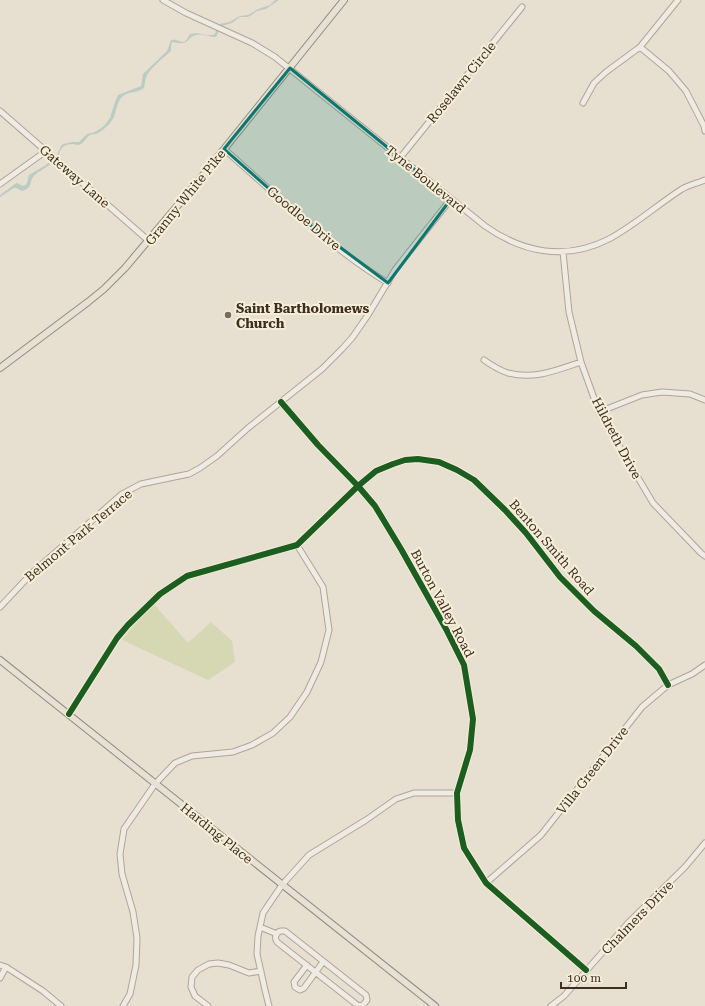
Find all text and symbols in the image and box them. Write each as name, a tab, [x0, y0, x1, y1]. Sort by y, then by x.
street label: Roselawn Circle	[424, 39, 499, 126]
street label: Gateway Lane	[37, 142, 113, 211]
street label: Tyne Boulevard	[383, 142, 469, 217]
street label: Granny White Pike	[142, 146, 229, 248]
street label: Goodloe Drive	[264, 183, 343, 253]
place label: Saint Bartholomews Church	[236, 301, 370, 331]
marker: Saint Bartholomews Church	[223, 310, 233, 320]
street label: Hildreth Drive	[589, 395, 644, 482]
street label: Belmont Park Terrace	[22, 486, 135, 585]
street label: Benton Smith Road	[506, 497, 597, 598]
street label: Burton Valley Road	[408, 547, 478, 660]
street label: Villa Green Drive	[554, 724, 631, 817]
street label: Harding Place	[178, 800, 256, 867]
street label: Chalmers Drive	[598, 877, 676, 957]
scale bar	[561, 964, 626, 990]
text: 100 m	[567, 971, 601, 985]

